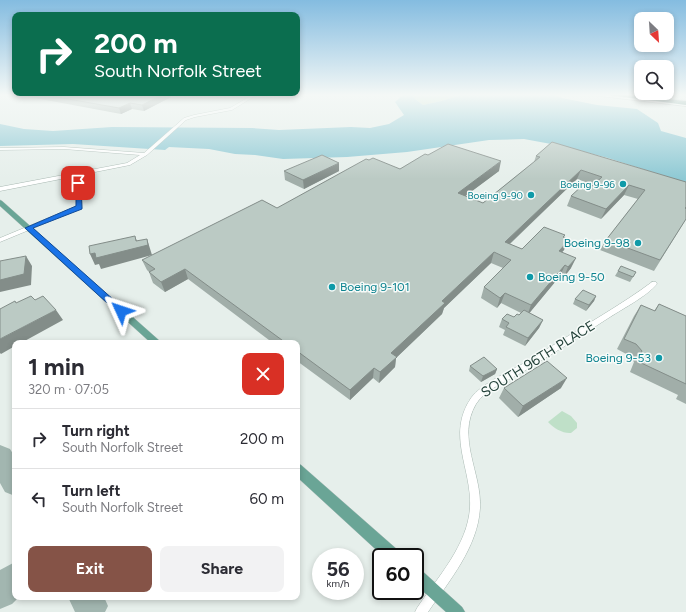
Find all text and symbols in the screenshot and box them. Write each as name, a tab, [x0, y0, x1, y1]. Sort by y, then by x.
north arrow	[634, 12, 674, 52]
map controls	[634, 12, 674, 100]
text: 200 m	[94, 26, 178, 60]
icon: right	[28, 28, 80, 80]
text: South Norfolk Street	[94, 60, 262, 82]
button: search	[634, 60, 674, 100]
pin	[61, 166, 95, 200]
icon: arrive	[67, 172, 89, 194]
place label: Boeing 9-96	[560, 178, 615, 191]
marker: Boeing 9-96	[618, 179, 628, 189]
place label: Boeing 9-90	[467, 189, 523, 202]
marker: Boeing 9-90	[526, 190, 536, 200]
place label: Boeing 9-98	[564, 236, 630, 250]
marker: Boeing 9-98	[633, 238, 643, 248]
place label: Boeing 9-50	[538, 270, 605, 284]
marker: Boeing 9-50	[525, 272, 535, 282]
place label: Boeing 9-101	[340, 280, 410, 294]
marker: Boeing 9-101	[327, 282, 337, 292]
position arrow	[100, 290, 142, 332]
street label: SOUTH 96TH PLACE	[478, 317, 598, 401]
place label: Boeing 9-53	[585, 351, 651, 365]
text: 1 min	[28, 352, 85, 381]
button: close	[242, 353, 284, 395]
marker: Boeing 9-53	[654, 353, 664, 363]
text: 320 m · 07:05	[28, 382, 109, 397]
text: Turn right	[62, 422, 130, 440]
icon: right	[28, 428, 50, 450]
text: 200 m	[240, 430, 284, 448]
text: South Norfolk Street	[62, 440, 183, 455]
text: Turn left	[62, 482, 120, 500]
icon: left	[28, 488, 50, 510]
text: 60 m	[249, 490, 284, 508]
text: South Norfolk Street	[62, 500, 183, 515]
button: Exit	[28, 546, 152, 592]
button: Share	[160, 546, 284, 592]
speed limit sign: 60	[372, 548, 424, 600]
text: 56	[326, 557, 350, 581]
text: km/h	[327, 577, 349, 590]

